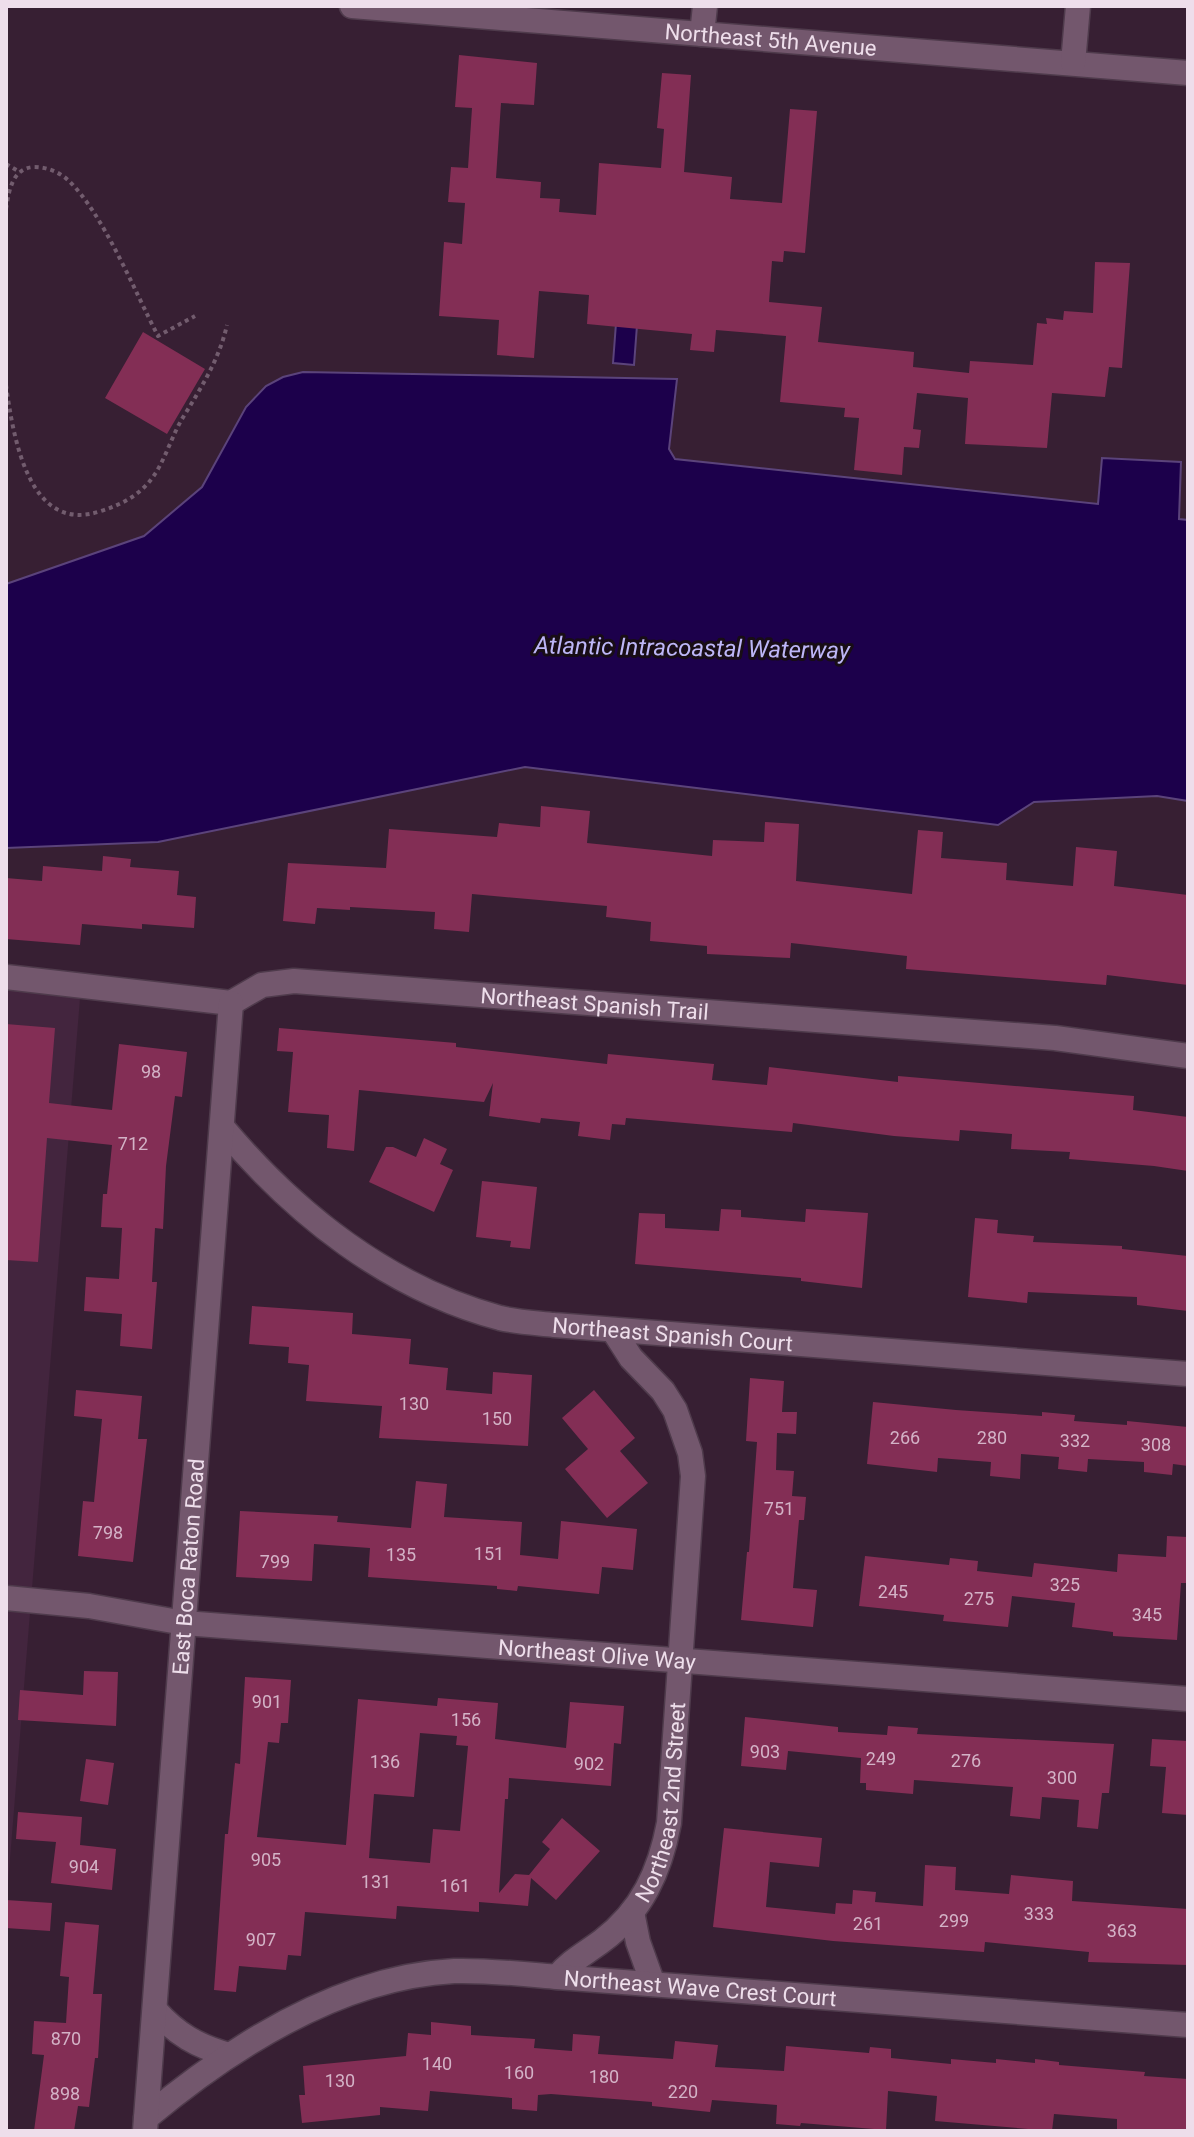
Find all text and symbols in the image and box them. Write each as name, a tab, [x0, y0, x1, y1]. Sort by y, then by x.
street label: Northeast 5th Avenue	[664, 19, 878, 60]
water label: Atlantic Intracoastal Waterway	[533, 631, 851, 665]
street label: Northeast Spanish Trail	[480, 983, 710, 1025]
house number: 98	[141, 1061, 161, 1082]
house number: 712	[118, 1133, 148, 1154]
street label: Northeast Spanish Court	[551, 1312, 794, 1356]
house number: 130	[399, 1393, 429, 1414]
house number: 150	[482, 1408, 512, 1429]
house number: 266	[890, 1427, 920, 1448]
house number: 280	[977, 1427, 1007, 1448]
house number: 332	[1060, 1430, 1090, 1451]
house number: 308	[1141, 1434, 1171, 1455]
street label: East Boca Raton Road	[167, 1458, 209, 1676]
house number: 751	[764, 1498, 794, 1519]
house number: 798	[93, 1522, 123, 1543]
house number: 151	[474, 1543, 504, 1564]
house number: 135	[386, 1544, 416, 1565]
house number: 799	[260, 1551, 290, 1572]
house number: 325	[1050, 1574, 1080, 1595]
house number: 245	[878, 1581, 908, 1602]
house number: 275	[964, 1588, 994, 1609]
house number: 345	[1132, 1604, 1162, 1625]
street label: Northeast Olive Way	[497, 1634, 697, 1674]
house number: 901	[252, 1691, 282, 1712]
street label: Northeast 2nd Street	[630, 1701, 690, 1907]
house number: 156	[451, 1709, 481, 1730]
house number: 903	[750, 1741, 780, 1762]
house number: 249	[866, 1748, 896, 1769]
house number: 276	[951, 1750, 981, 1771]
house number: 136	[370, 1751, 400, 1772]
house number: 902	[574, 1753, 604, 1774]
house number: 300	[1047, 1767, 1077, 1788]
house number: 905	[251, 1849, 281, 1870]
house number: 904	[69, 1856, 99, 1877]
house number: 131	[361, 1871, 391, 1892]
house number: 161	[440, 1875, 470, 1896]
house number: 333	[1024, 1903, 1054, 1924]
house number: 299	[939, 1910, 969, 1931]
house number: 261	[853, 1913, 883, 1934]
house number: 363	[1107, 1920, 1137, 1941]
house number: 907	[246, 1929, 276, 1950]
street label: Northeast Wave Crest Court	[563, 1965, 838, 2011]
house number: 870	[51, 2028, 81, 2049]
house number: 140	[422, 2053, 452, 2074]
house number: 160	[504, 2062, 534, 2083]
house number: 180	[589, 2066, 619, 2087]
house number: 130	[325, 2070, 355, 2091]
house number: 220	[668, 2081, 698, 2102]
house number: 898	[50, 2083, 80, 2104]

